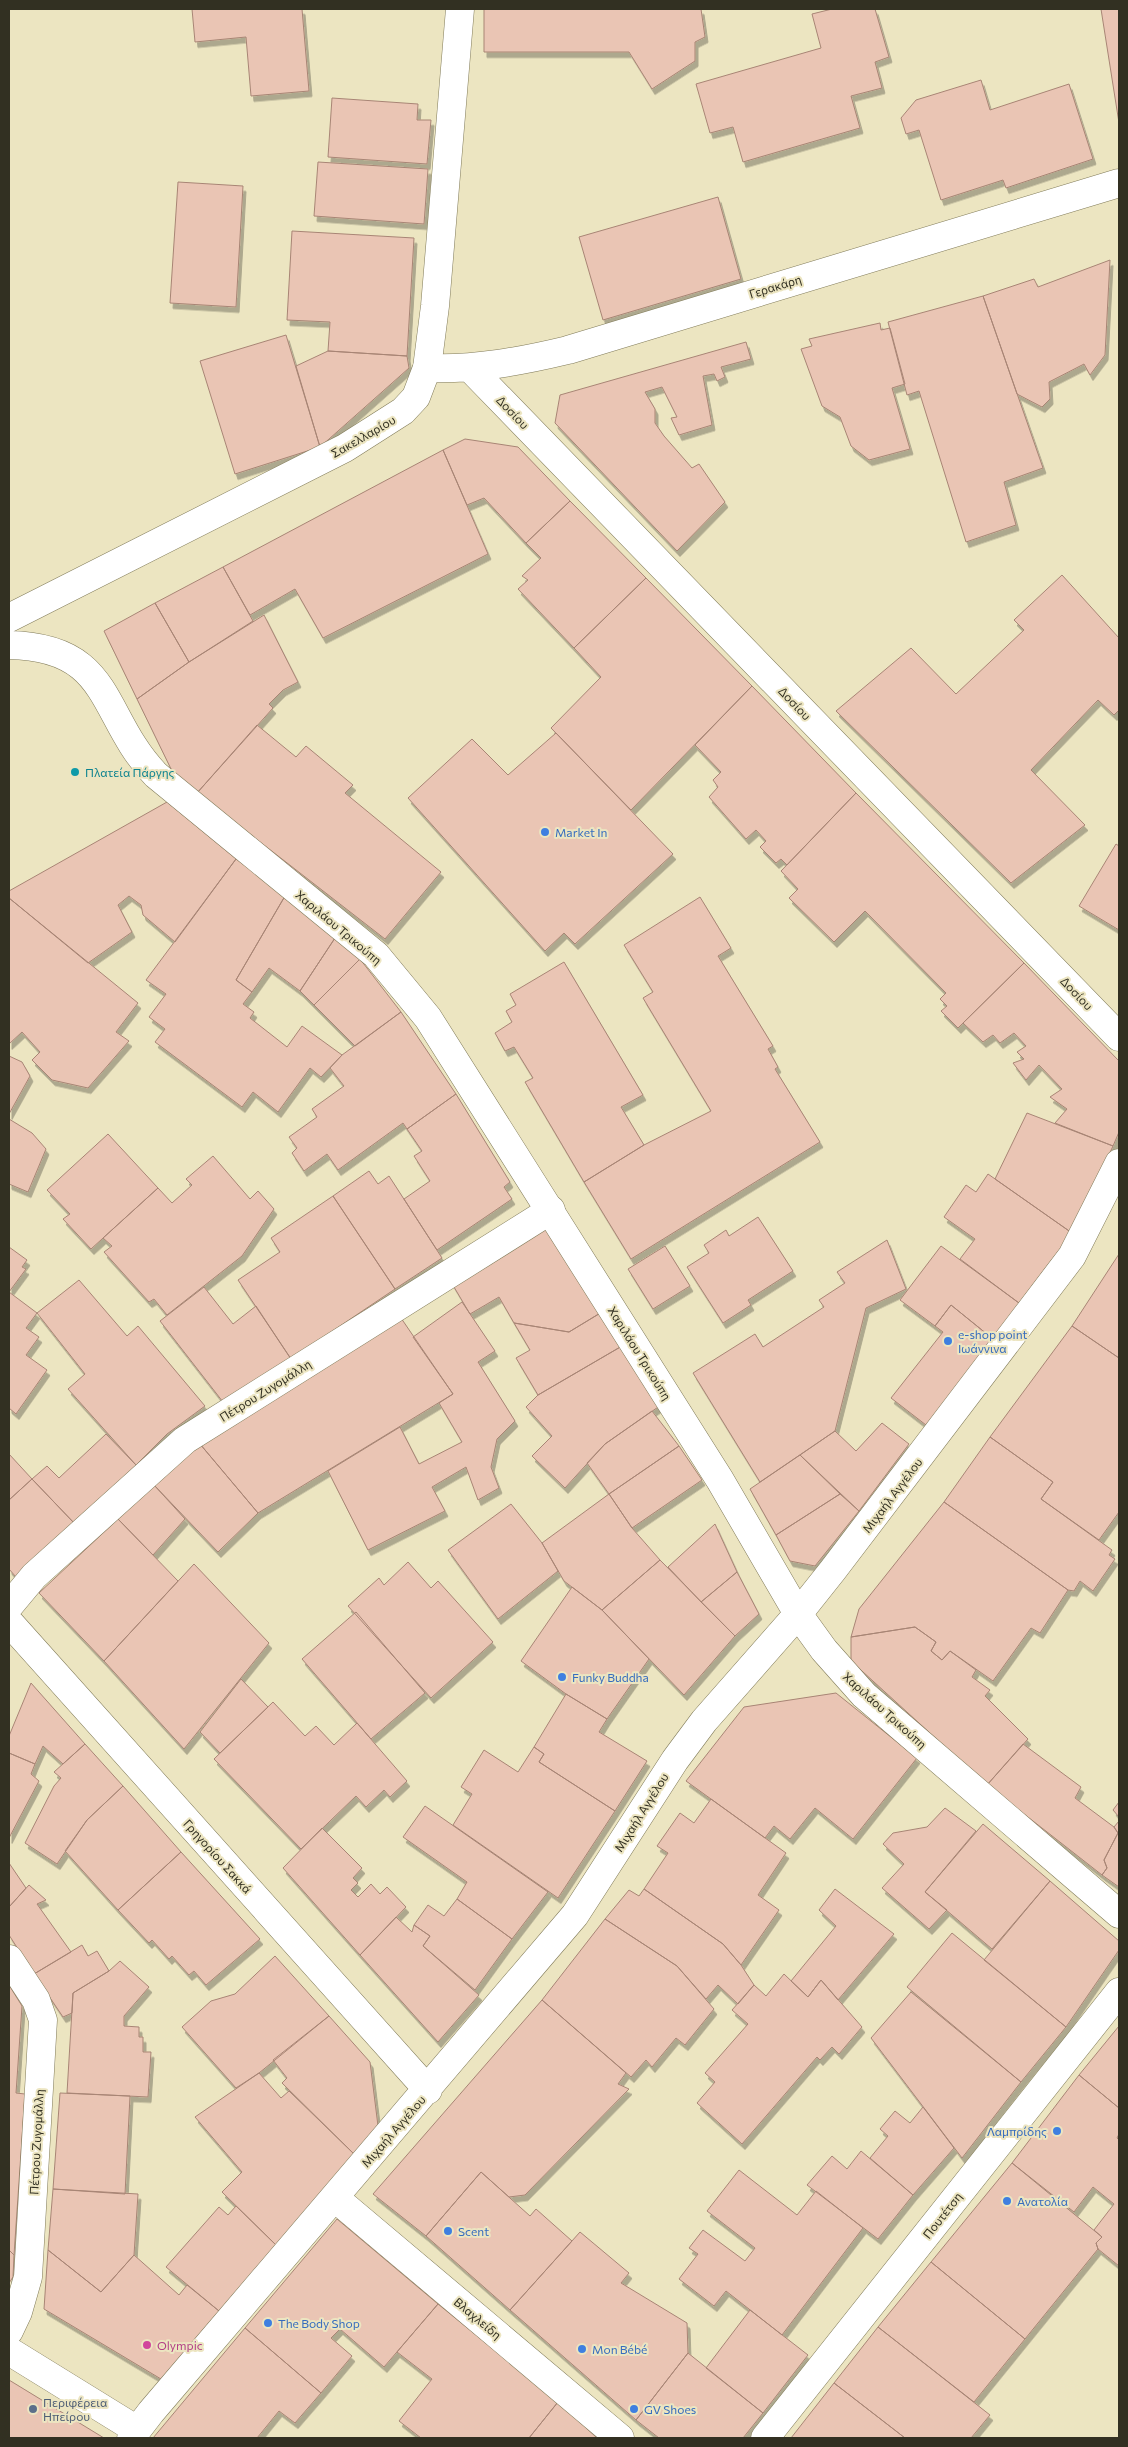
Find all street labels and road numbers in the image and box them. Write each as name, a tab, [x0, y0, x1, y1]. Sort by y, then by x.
street label: Γερακάρη	[747, 271, 803, 301]
street label: Δοσίου	[494, 393, 532, 432]
street label: Σακελλαρίου	[328, 412, 398, 460]
street label: Δοσίου	[776, 684, 814, 723]
street label: Χαριλάου Τρικούπη	[293, 887, 385, 967]
street label: Δοσίου	[1058, 974, 1096, 1013]
street label: Χαριλάου Τρικούπη	[606, 1304, 674, 1402]
street label: Πέτρου Ζυγομάλλη	[217, 1356, 313, 1424]
street label: Μιχαήλ Αγγέλου	[859, 1455, 925, 1535]
street label: Χαριλάου Τρικούπη	[840, 1669, 930, 1751]
street label: Μιχαήλ Αγγέλου	[611, 1770, 671, 1854]
street label: Γρηγορίου Σακκά	[181, 1816, 255, 1896]
street label: Πέτρου Ζυγομάλλη	[26, 2089, 46, 2195]
street label: Μιχαήλ Αγγέλου	[358, 2092, 428, 2170]
street label: Πουτέτση	[920, 2189, 964, 2241]
street label: Βλαχλείδη	[452, 2294, 504, 2342]

